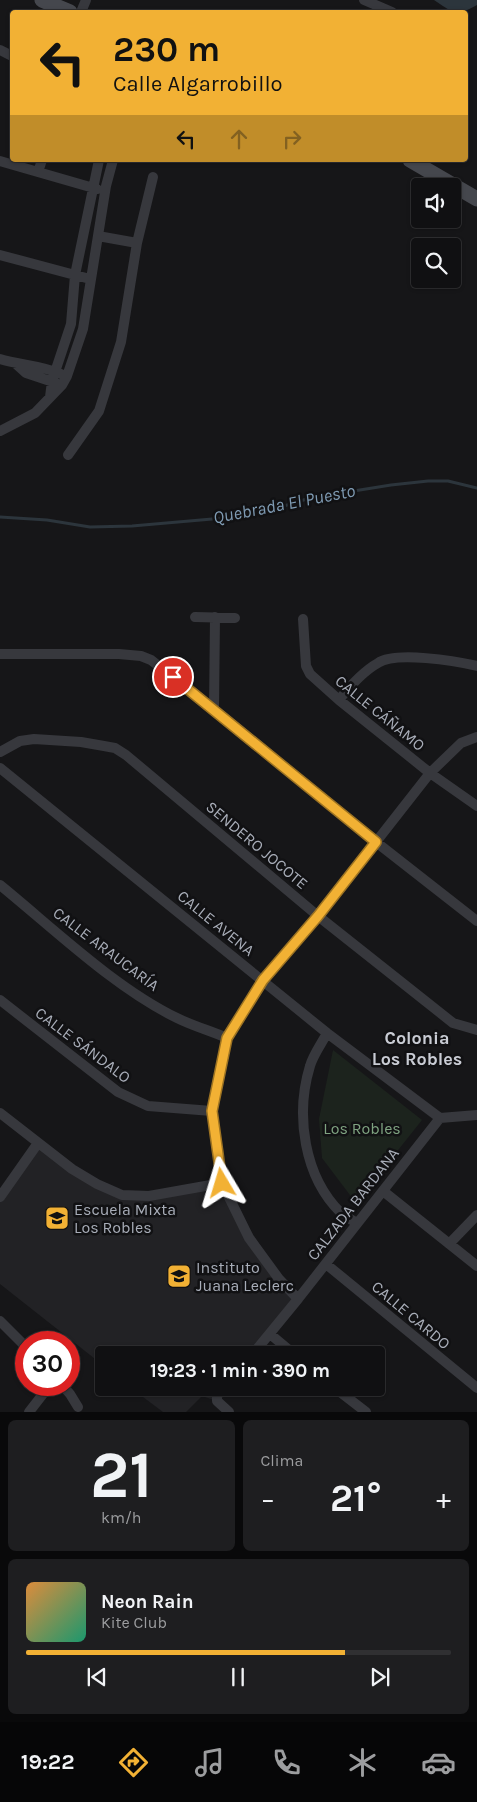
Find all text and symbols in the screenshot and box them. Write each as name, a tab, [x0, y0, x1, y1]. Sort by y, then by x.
text: 230 m	[113, 29, 220, 70]
icon: left	[30, 30, 95, 95]
text: Calle Algarrobillo	[113, 71, 283, 97]
icon: left	[172, 125, 200, 153]
icon: ahead	[225, 125, 253, 153]
icon: right	[278, 125, 306, 153]
map controls	[411, 178, 461, 288]
button: sound	[411, 178, 461, 228]
button: search	[411, 238, 461, 288]
water label: Quebrada El Puesto	[211, 479, 357, 529]
pin	[152, 656, 194, 698]
icon: arrive	[159, 663, 187, 691]
street label: CALLE CÁÑAMO	[331, 671, 429, 755]
street label: SENDERO JOCOTE	[202, 797, 312, 893]
street label: CALLE AVENA	[174, 886, 258, 960]
street label: CALLE ARAUCARÍA	[49, 903, 163, 995]
street label: CALLE SÁNDALO	[32, 1003, 134, 1087]
district label: Colonia Los Robles	[372, 1027, 462, 1070]
park label: Los Robles	[323, 1119, 401, 1138]
street label: CALZADA BARDANA	[303, 1144, 403, 1264]
position arrow	[195, 1156, 247, 1208]
place label: Escuela Mixta Los Robles	[74, 1200, 176, 1237]
school or university icon: Escuela Mixta Los Robles	[44, 1205, 70, 1231]
place label: Instituto Juana Leclerc	[196, 1258, 294, 1295]
school or university icon: Instituto Juana Leclerc	[166, 1263, 192, 1289]
street label: CALLE CARDO	[368, 1277, 454, 1353]
speed limit sign: 30	[15, 1331, 80, 1396]
text: 19:23 · 1 min · 390 m	[150, 1360, 330, 1382]
text: 21	[90, 1437, 153, 1513]
text: Clima	[261, 1451, 303, 1470]
text: 21°	[330, 1476, 381, 1521]
text: −	[261, 1482, 275, 1515]
text: +	[436, 1482, 451, 1515]
text: km/h	[101, 1508, 142, 1527]
text: Neon Rain	[101, 1591, 194, 1613]
text: Kite Club	[101, 1613, 167, 1632]
icon: previous	[83, 1663, 111, 1691]
icon: pause	[224, 1663, 252, 1691]
icon: next	[366, 1663, 394, 1691]
icon: directions	[116, 1745, 151, 1780]
icon: music	[192, 1745, 227, 1780]
icon: phone	[269, 1745, 304, 1780]
icon: climate	[345, 1745, 380, 1780]
icon: car	[421, 1745, 456, 1780]
text: 19:22	[21, 1749, 74, 1775]

